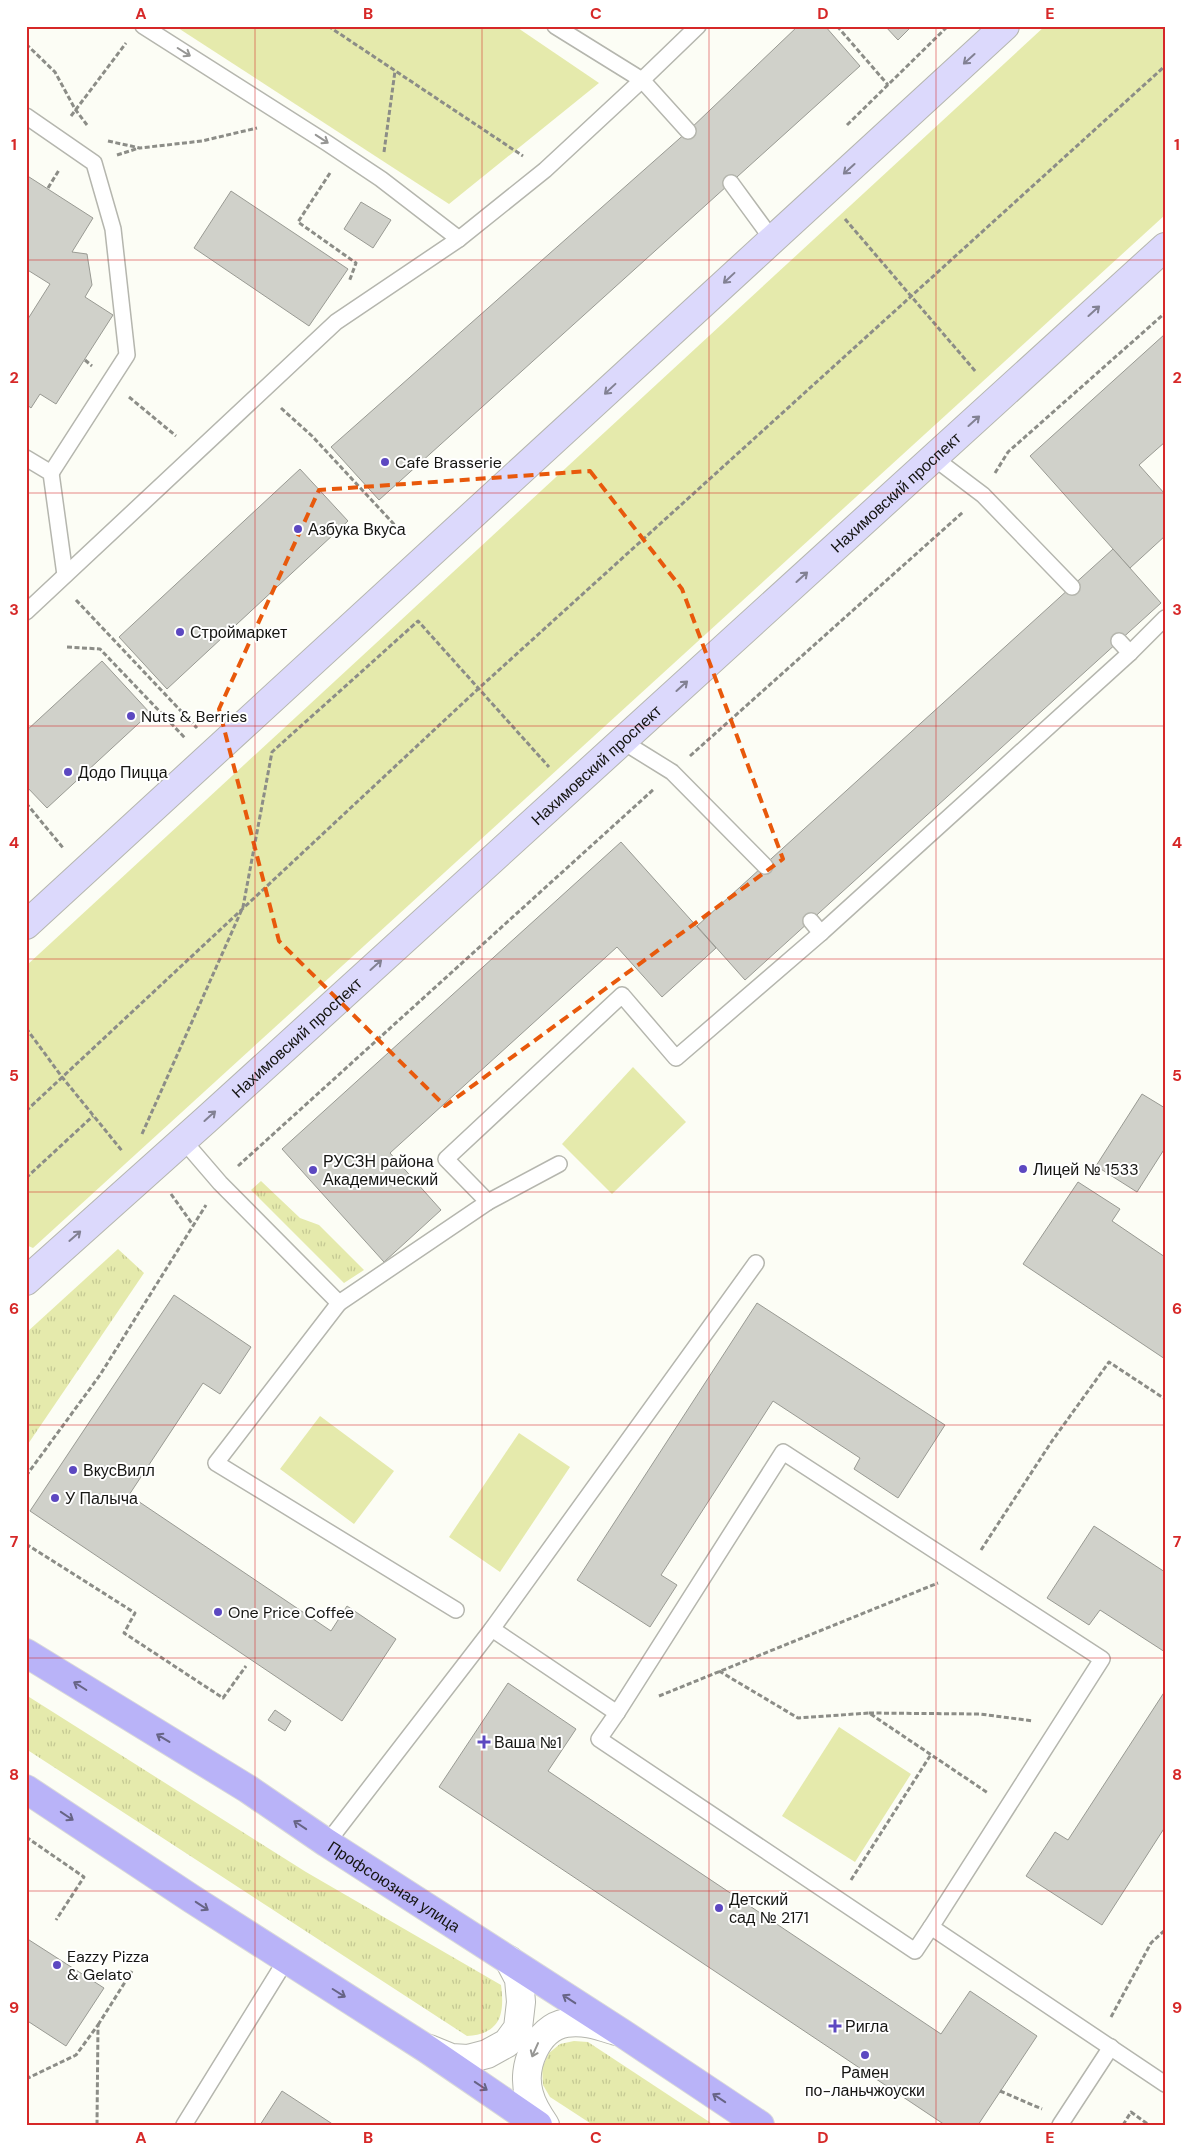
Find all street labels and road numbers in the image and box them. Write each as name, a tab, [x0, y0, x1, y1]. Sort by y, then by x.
street label: Нахимовский проспект	[826, 427, 966, 557]
street label: Нахимовский проспект	[527, 700, 667, 830]
street label: Нахимовский проспект	[227, 973, 367, 1103]
street label: Профсоюзная улица	[324, 1836, 464, 1937]

